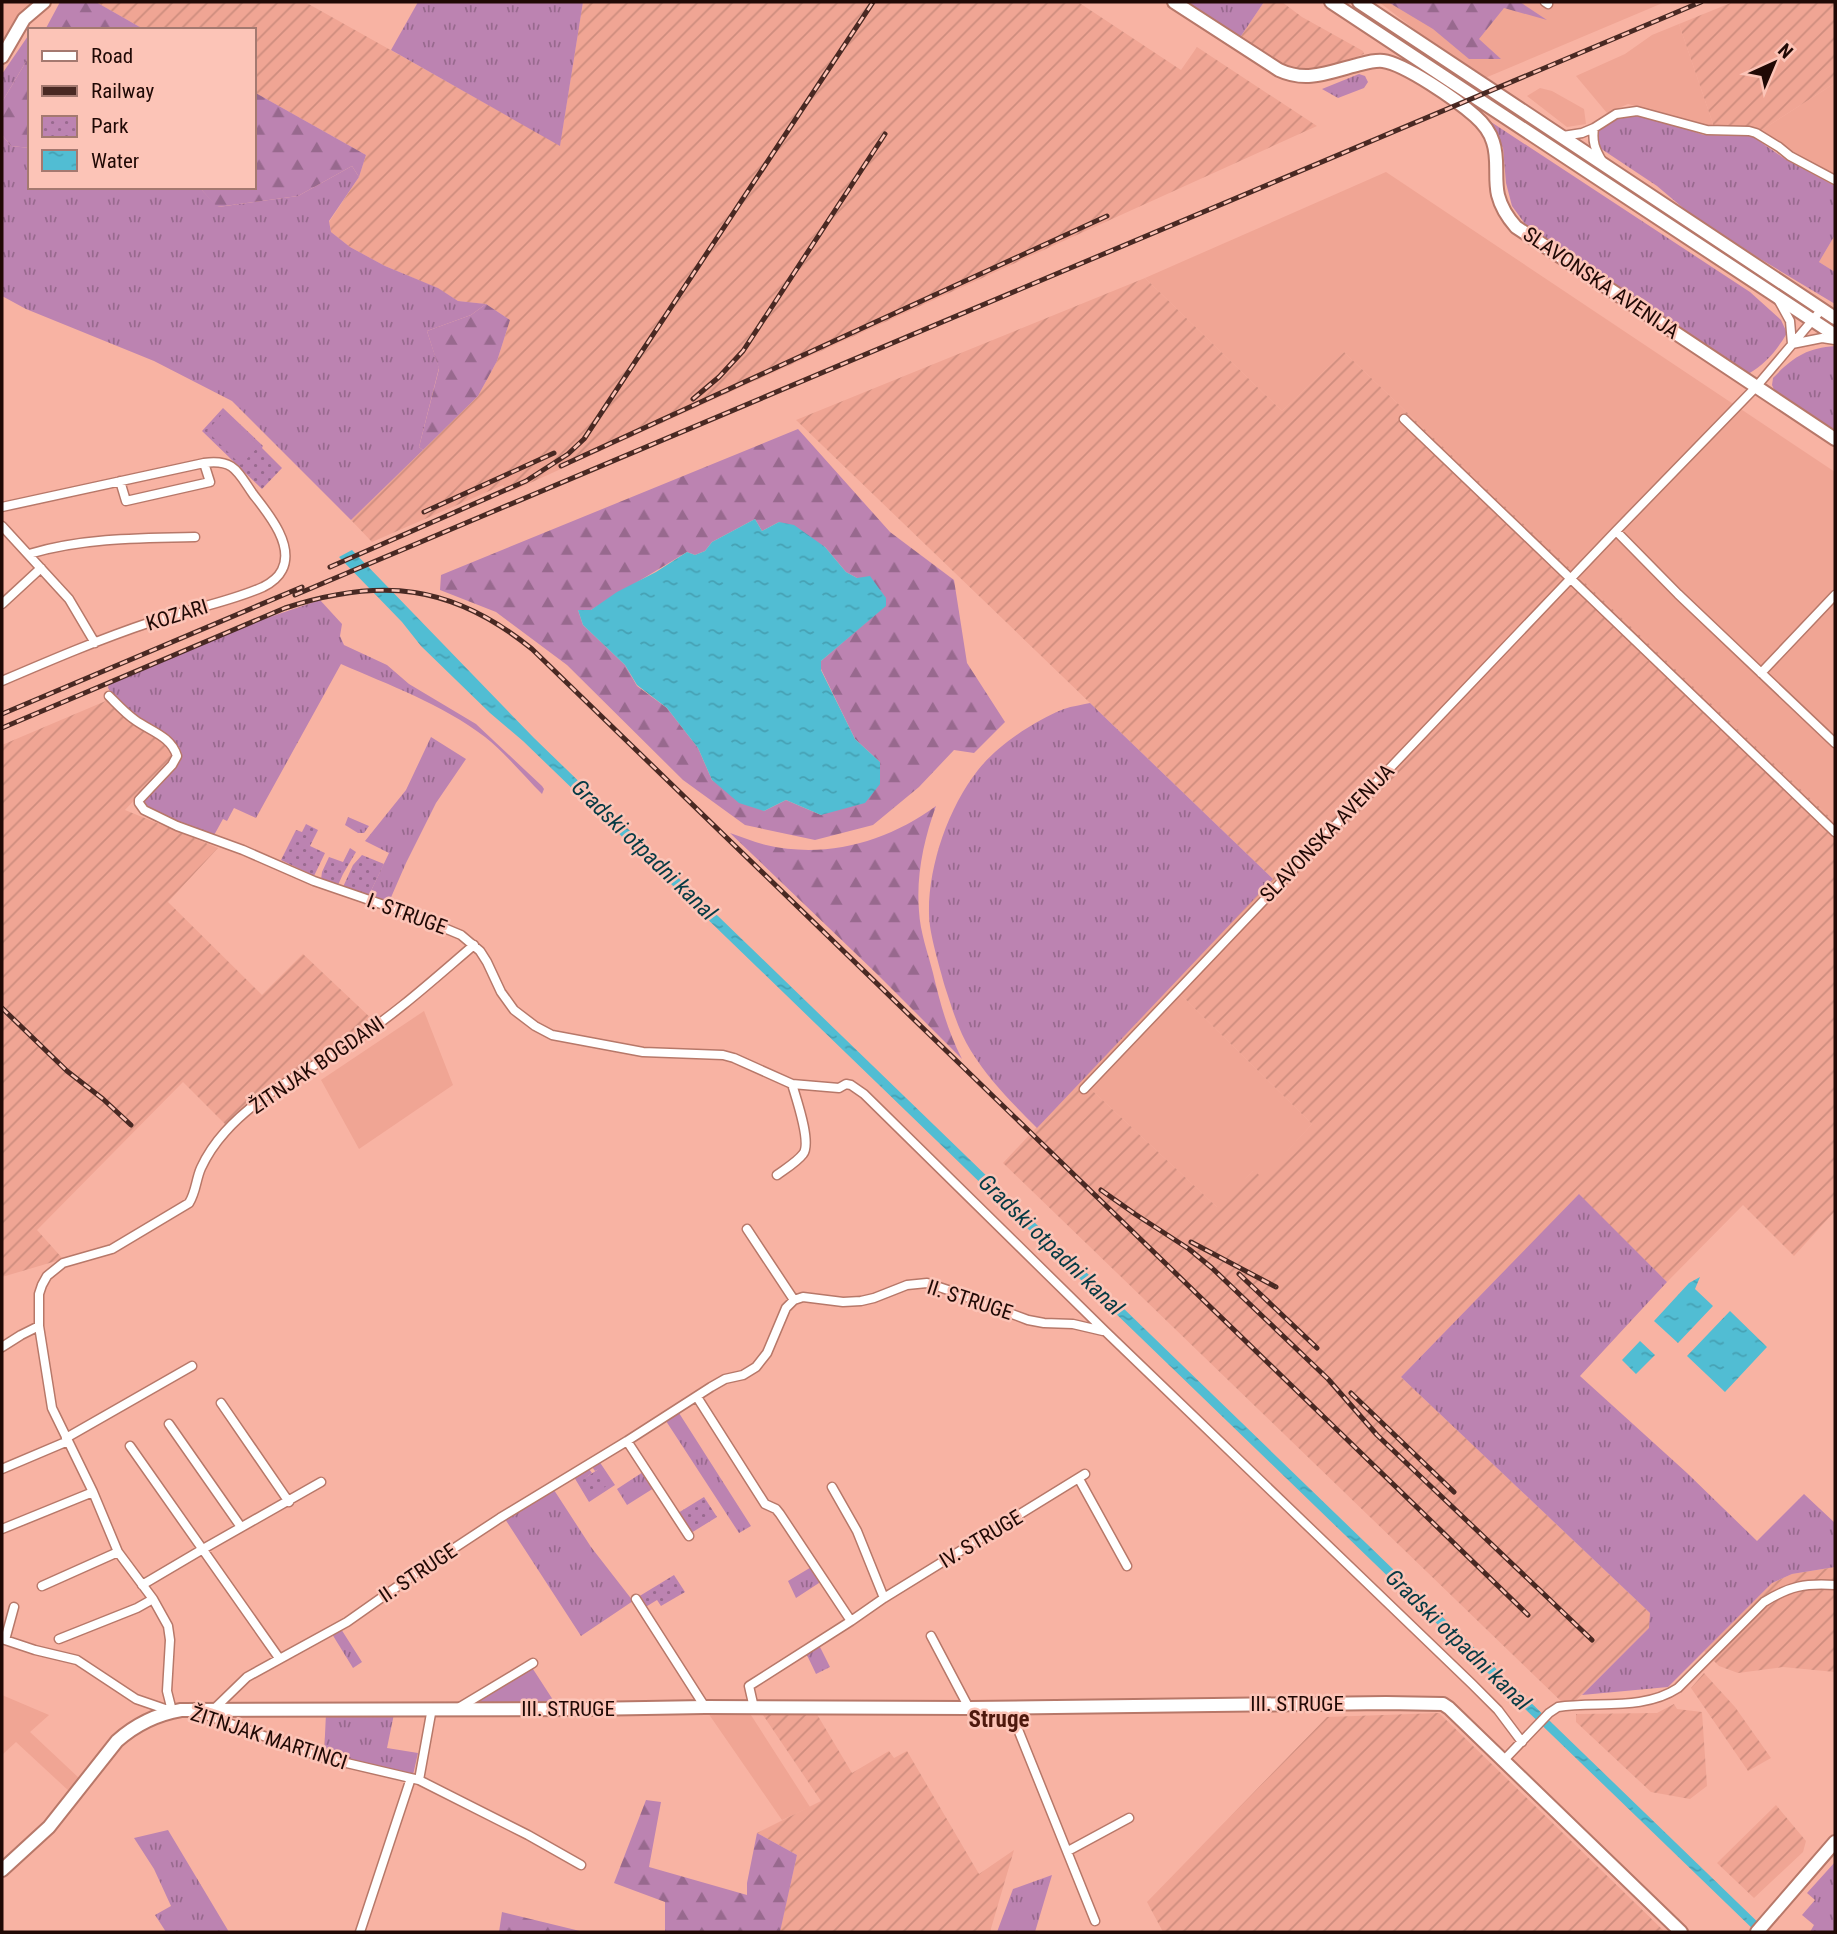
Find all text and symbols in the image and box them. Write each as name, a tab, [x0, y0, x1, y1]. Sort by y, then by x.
legend	[28, 28, 256, 189]
north arrow	[1739, 28, 1809, 98]
text: N	[1773, 39, 1798, 63]
text: Road	[91, 44, 133, 68]
text: Railway	[91, 79, 154, 103]
text: Park	[91, 114, 129, 138]
text: Water	[91, 149, 139, 173]
street label: SLAVONSKA AVENIJA	[1519, 222, 1683, 344]
street label: KOZARI	[143, 594, 211, 636]
street label: SLAVONSKA AVENIJA	[1255, 759, 1399, 907]
water label: Gradski otpadni kanal	[566, 774, 723, 927]
street label: I. STRUGE	[364, 888, 450, 940]
street label: ŽITNJAK BOGDANI	[245, 1011, 389, 1119]
water label: Gradski otpadni kanal	[973, 1169, 1130, 1322]
street label: II. STRUGE	[924, 1275, 1016, 1325]
street label: IV. STRUGE	[935, 1505, 1027, 1573]
street label: II. STRUGE	[375, 1538, 461, 1608]
water label: Gradski otpadni kanal	[1380, 1564, 1537, 1717]
street label: III. STRUGE	[1250, 1692, 1344, 1716]
street label: III. STRUGE	[521, 1697, 615, 1721]
street label: ŽITNJAK MARTINCI	[188, 1701, 350, 1775]
district label: Struge	[969, 1706, 1029, 1733]

